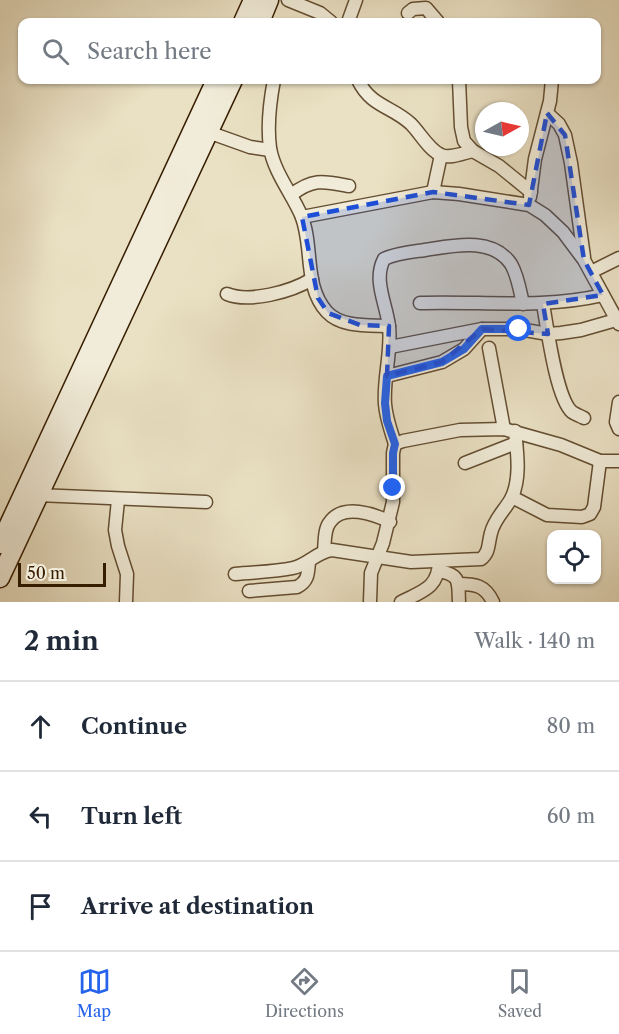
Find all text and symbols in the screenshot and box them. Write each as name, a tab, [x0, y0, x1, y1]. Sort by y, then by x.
search box	[18, 18, 601, 84]
icon: search	[39, 35, 72, 68]
text: Search here	[87, 38, 212, 65]
north arrow	[475, 102, 529, 156]
route start	[505, 315, 531, 341]
route end	[379, 474, 405, 500]
map controls	[547, 530, 601, 584]
button: locate	[547, 530, 601, 584]
scale bar	[18, 560, 106, 588]
text: 50 m	[27, 563, 65, 583]
text: 2 min	[24, 625, 99, 657]
text: Walk · 140 m	[474, 629, 595, 653]
icon: ahead	[24, 710, 57, 743]
text: Continue	[81, 713, 187, 740]
text: 80 m	[547, 714, 595, 738]
icon: left	[24, 800, 57, 833]
text: Turn left	[81, 803, 182, 830]
text: 60 m	[547, 804, 595, 828]
icon: arrive	[24, 890, 57, 923]
text: Arrive at destination	[81, 893, 314, 920]
tab: Map	[77, 965, 111, 1021]
tab: Directions	[265, 965, 344, 1021]
tab: Saved	[498, 965, 542, 1021]

